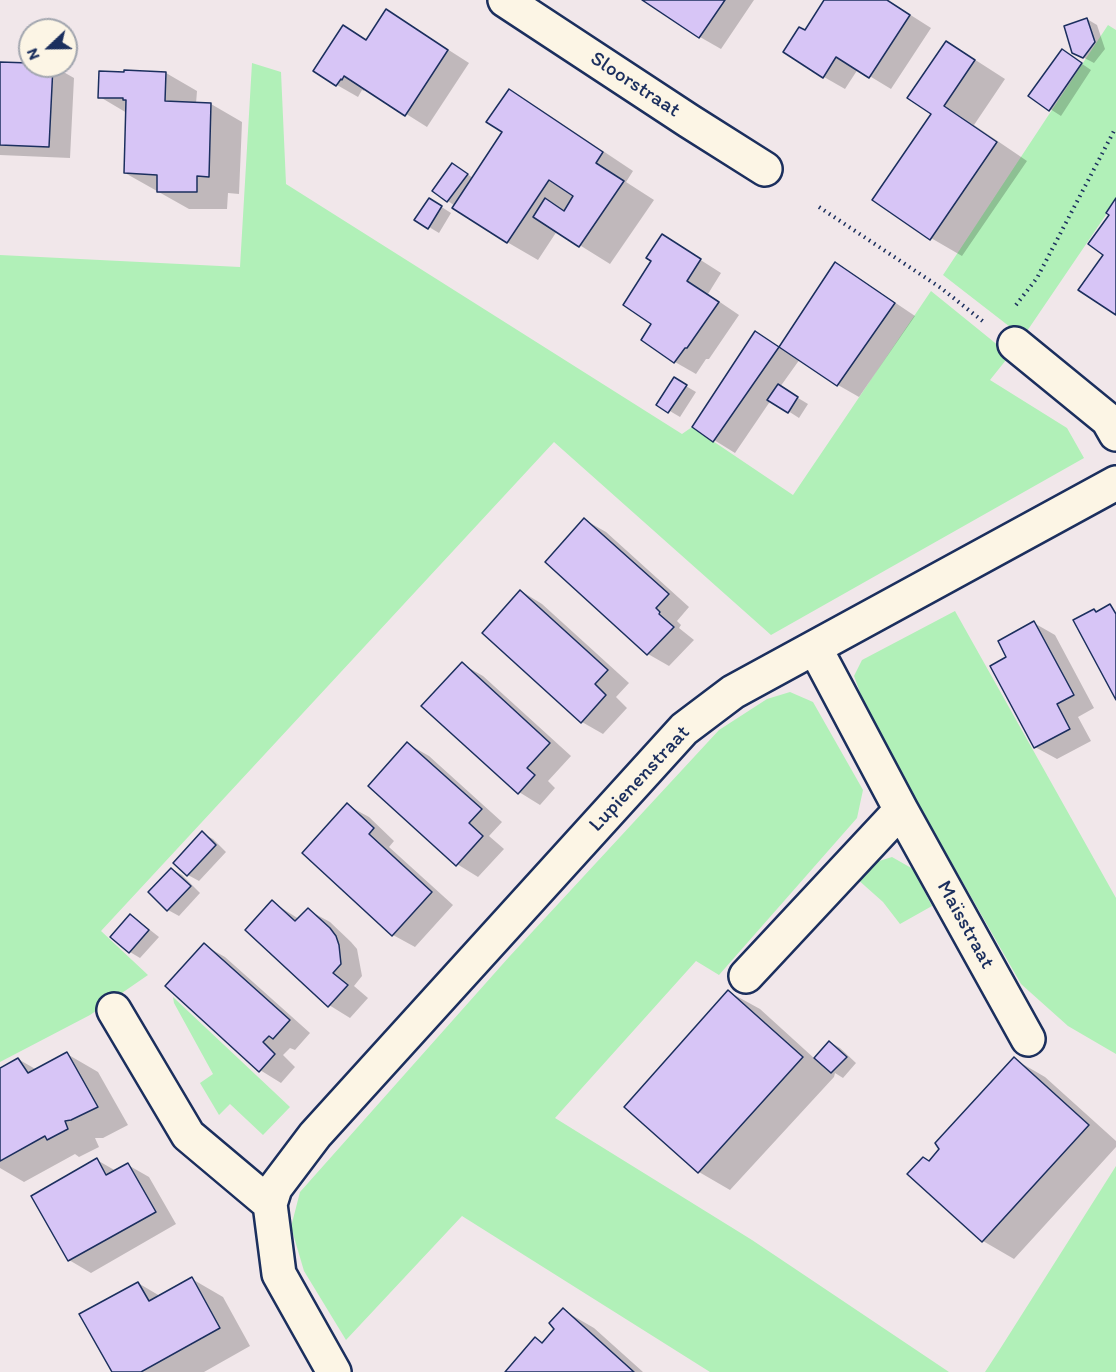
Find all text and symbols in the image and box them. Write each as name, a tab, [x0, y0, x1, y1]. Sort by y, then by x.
north arrow	[18, 18, 78, 78]
text: N	[22, 46, 44, 63]
street label: Sloorstraat	[585, 47, 685, 123]
street label: Lupienenstraat	[584, 721, 696, 837]
street label: Maïsstraat	[931, 877, 999, 973]

